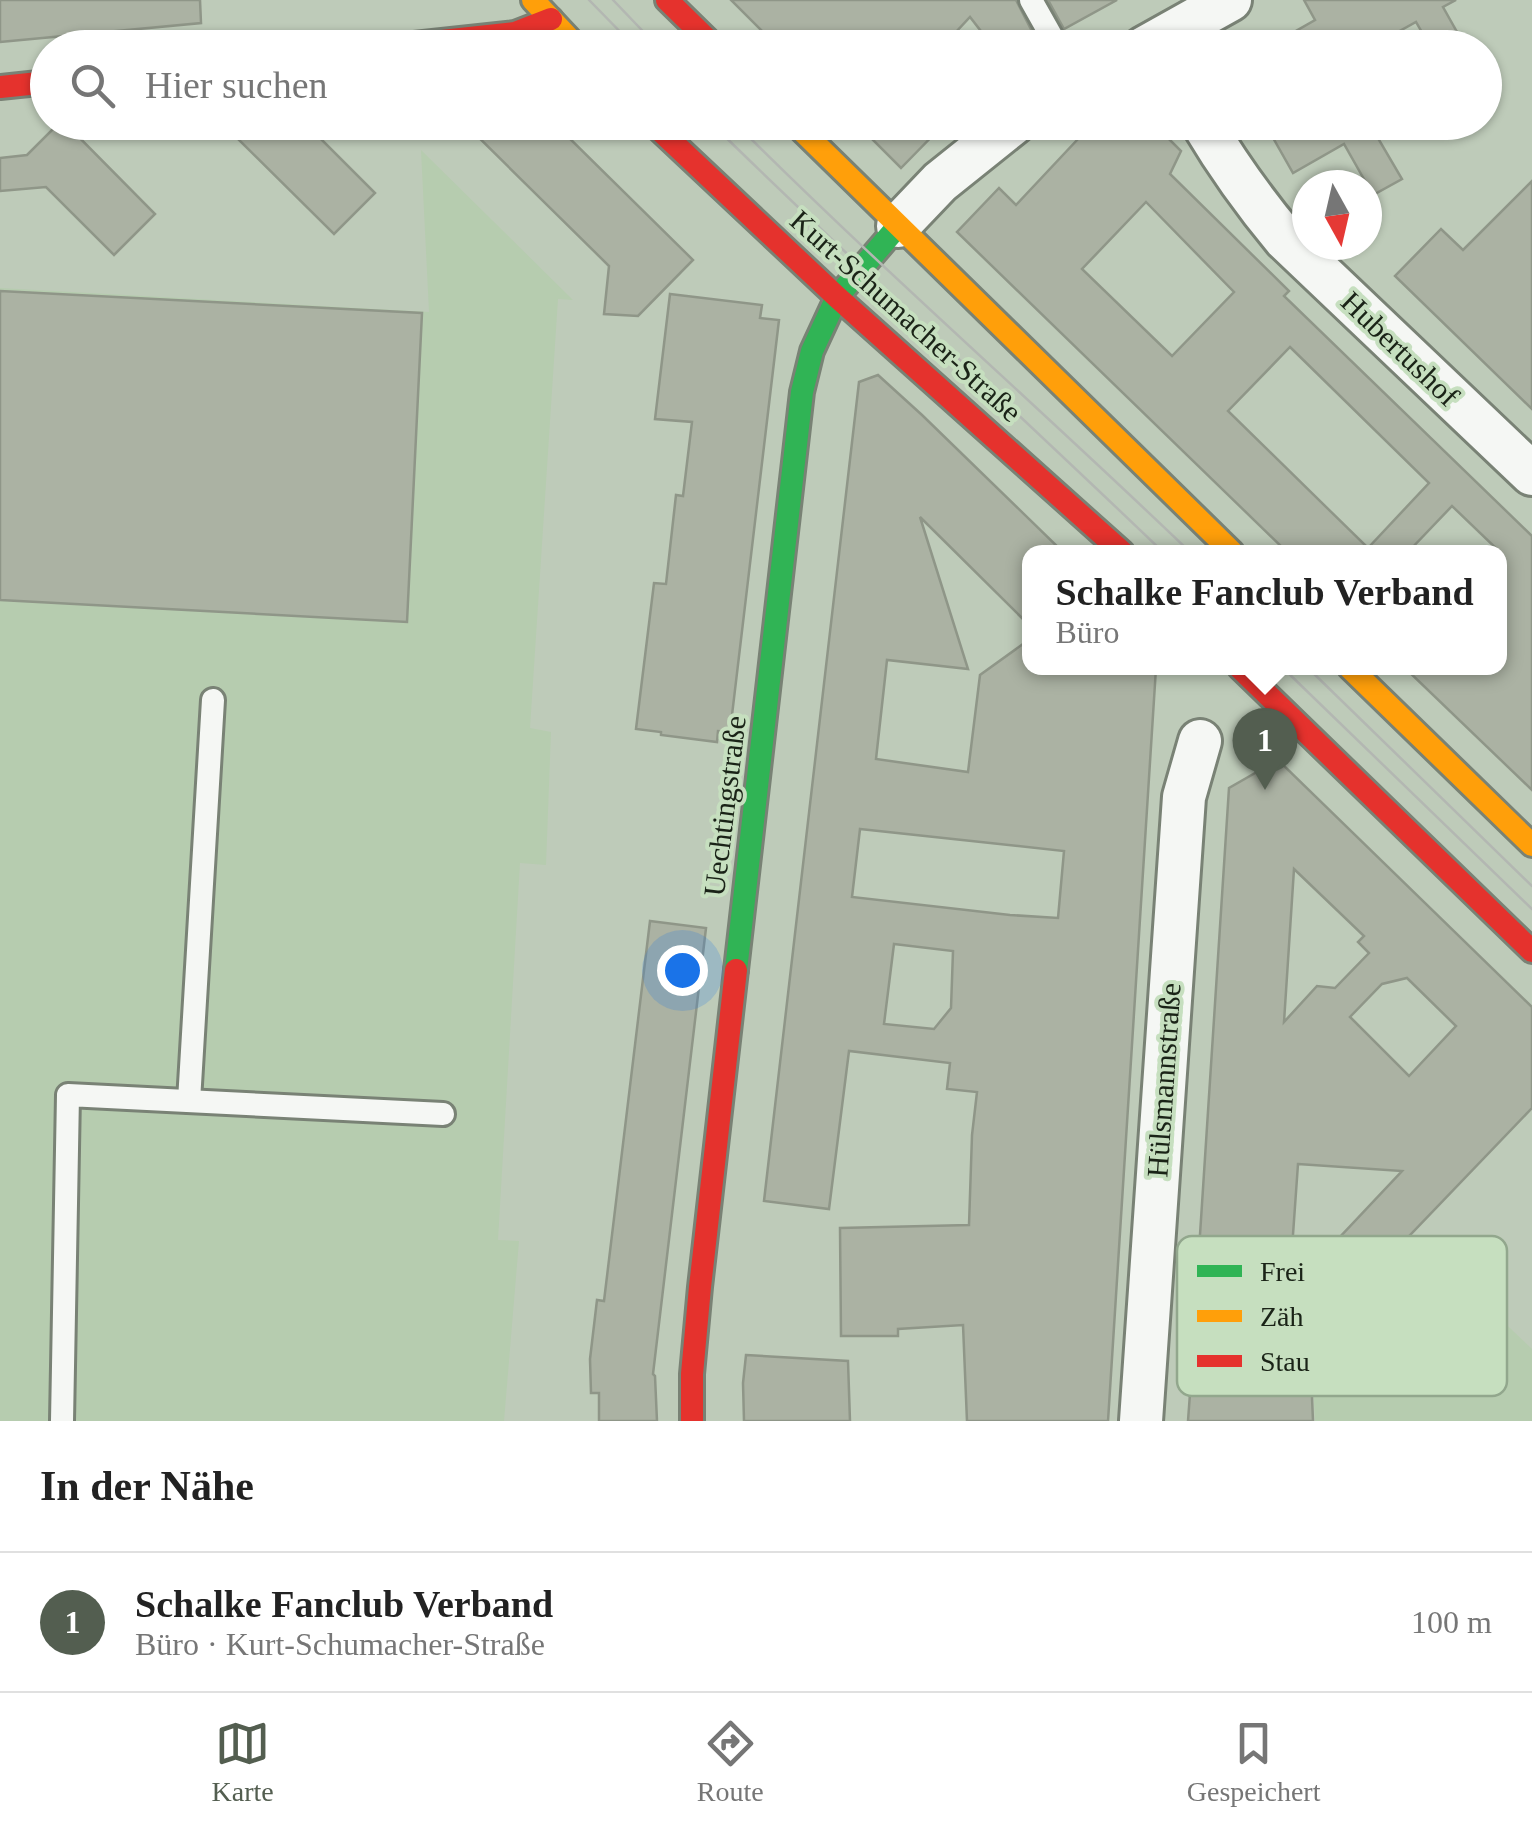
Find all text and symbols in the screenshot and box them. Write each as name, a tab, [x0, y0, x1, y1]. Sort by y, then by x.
search box	[30, 30, 1502, 140]
icon: search	[65, 58, 120, 113]
text: Hier suchen	[145, 64, 328, 106]
north arrow	[1292, 170, 1382, 260]
street label: Kurt-Schumacher-Straße	[784, 203, 1029, 428]
street label: Hubertushof	[1335, 285, 1466, 413]
popup	[1022, 545, 1507, 675]
text: Schalke Fanclub Verband	[1055, 571, 1474, 613]
text: Büro	[1055, 614, 1119, 650]
pin: 1	[1232, 708, 1298, 790]
street label: Uechtingstraße	[697, 714, 752, 898]
your location	[657, 945, 708, 996]
street label: Hülsmannstraße	[1140, 982, 1187, 1178]
legend	[1177, 1236, 1507, 1396]
text: Frei	[1260, 1256, 1305, 1287]
text: Zäh	[1260, 1301, 1304, 1332]
text: Stau	[1260, 1346, 1310, 1377]
text: In der Nähe	[40, 1463, 254, 1509]
text: Schalke Fanclub Verband	[135, 1583, 553, 1625]
text: 1	[65, 1604, 81, 1640]
text: 100 m	[1411, 1604, 1492, 1640]
text: Büro · Kurt-Schumacher-Straße	[135, 1626, 545, 1662]
tab: Karte	[212, 1716, 274, 1808]
tab: Route	[697, 1716, 764, 1808]
tab: Gespeichert	[1187, 1716, 1320, 1808]

